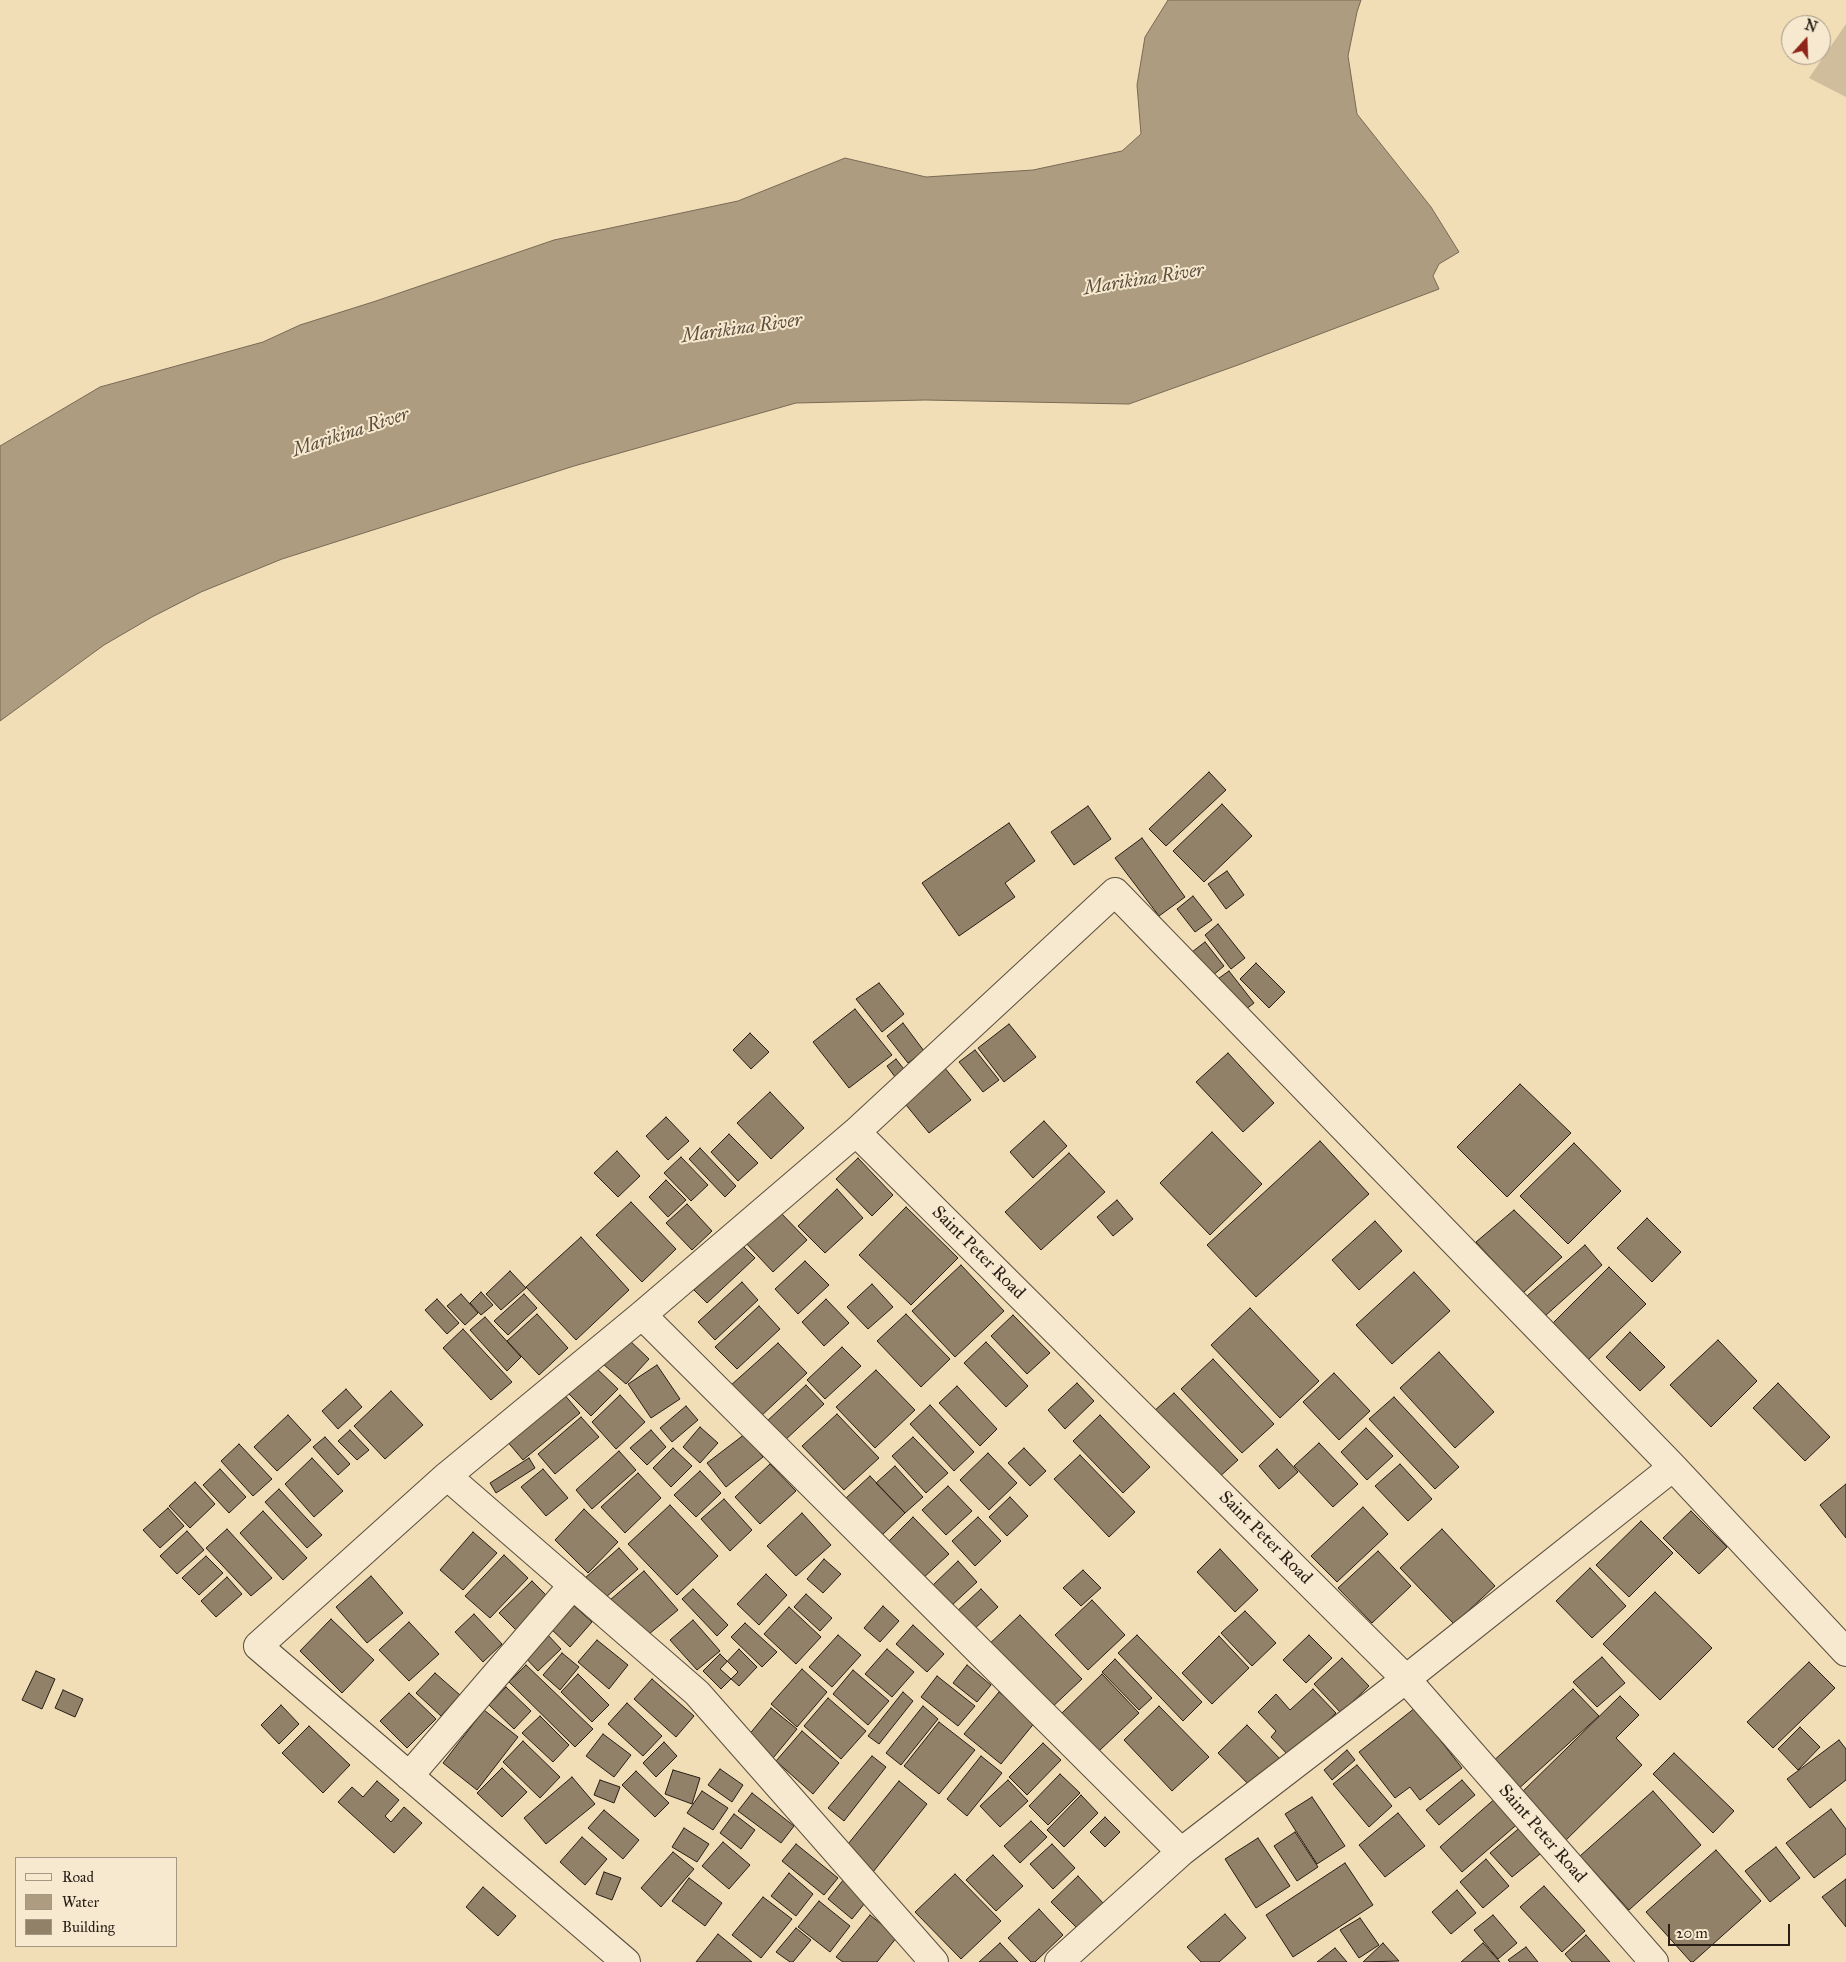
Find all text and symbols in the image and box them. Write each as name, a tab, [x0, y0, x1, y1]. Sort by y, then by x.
north arrow	[1781, 15, 1831, 65]
text: N	[1802, 16, 1819, 36]
water label: Marikina River	[1082, 259, 1206, 301]
water label: Marikina River	[680, 309, 804, 349]
water label: Marikina River	[290, 403, 412, 463]
street label: Saint Peter Road	[927, 1202, 1029, 1304]
street label: Saint Peter Road	[1214, 1487, 1316, 1589]
street label: Saint Peter Road	[1493, 1780, 1591, 1888]
legend	[15, 1857, 178, 1947]
text: Road	[62, 1868, 94, 1886]
text: Water	[62, 1893, 99, 1911]
scale bar	[1671, 1914, 1794, 1946]
text: Building	[62, 1918, 115, 1936]
text: 20 m	[1676, 1924, 1708, 1942]

